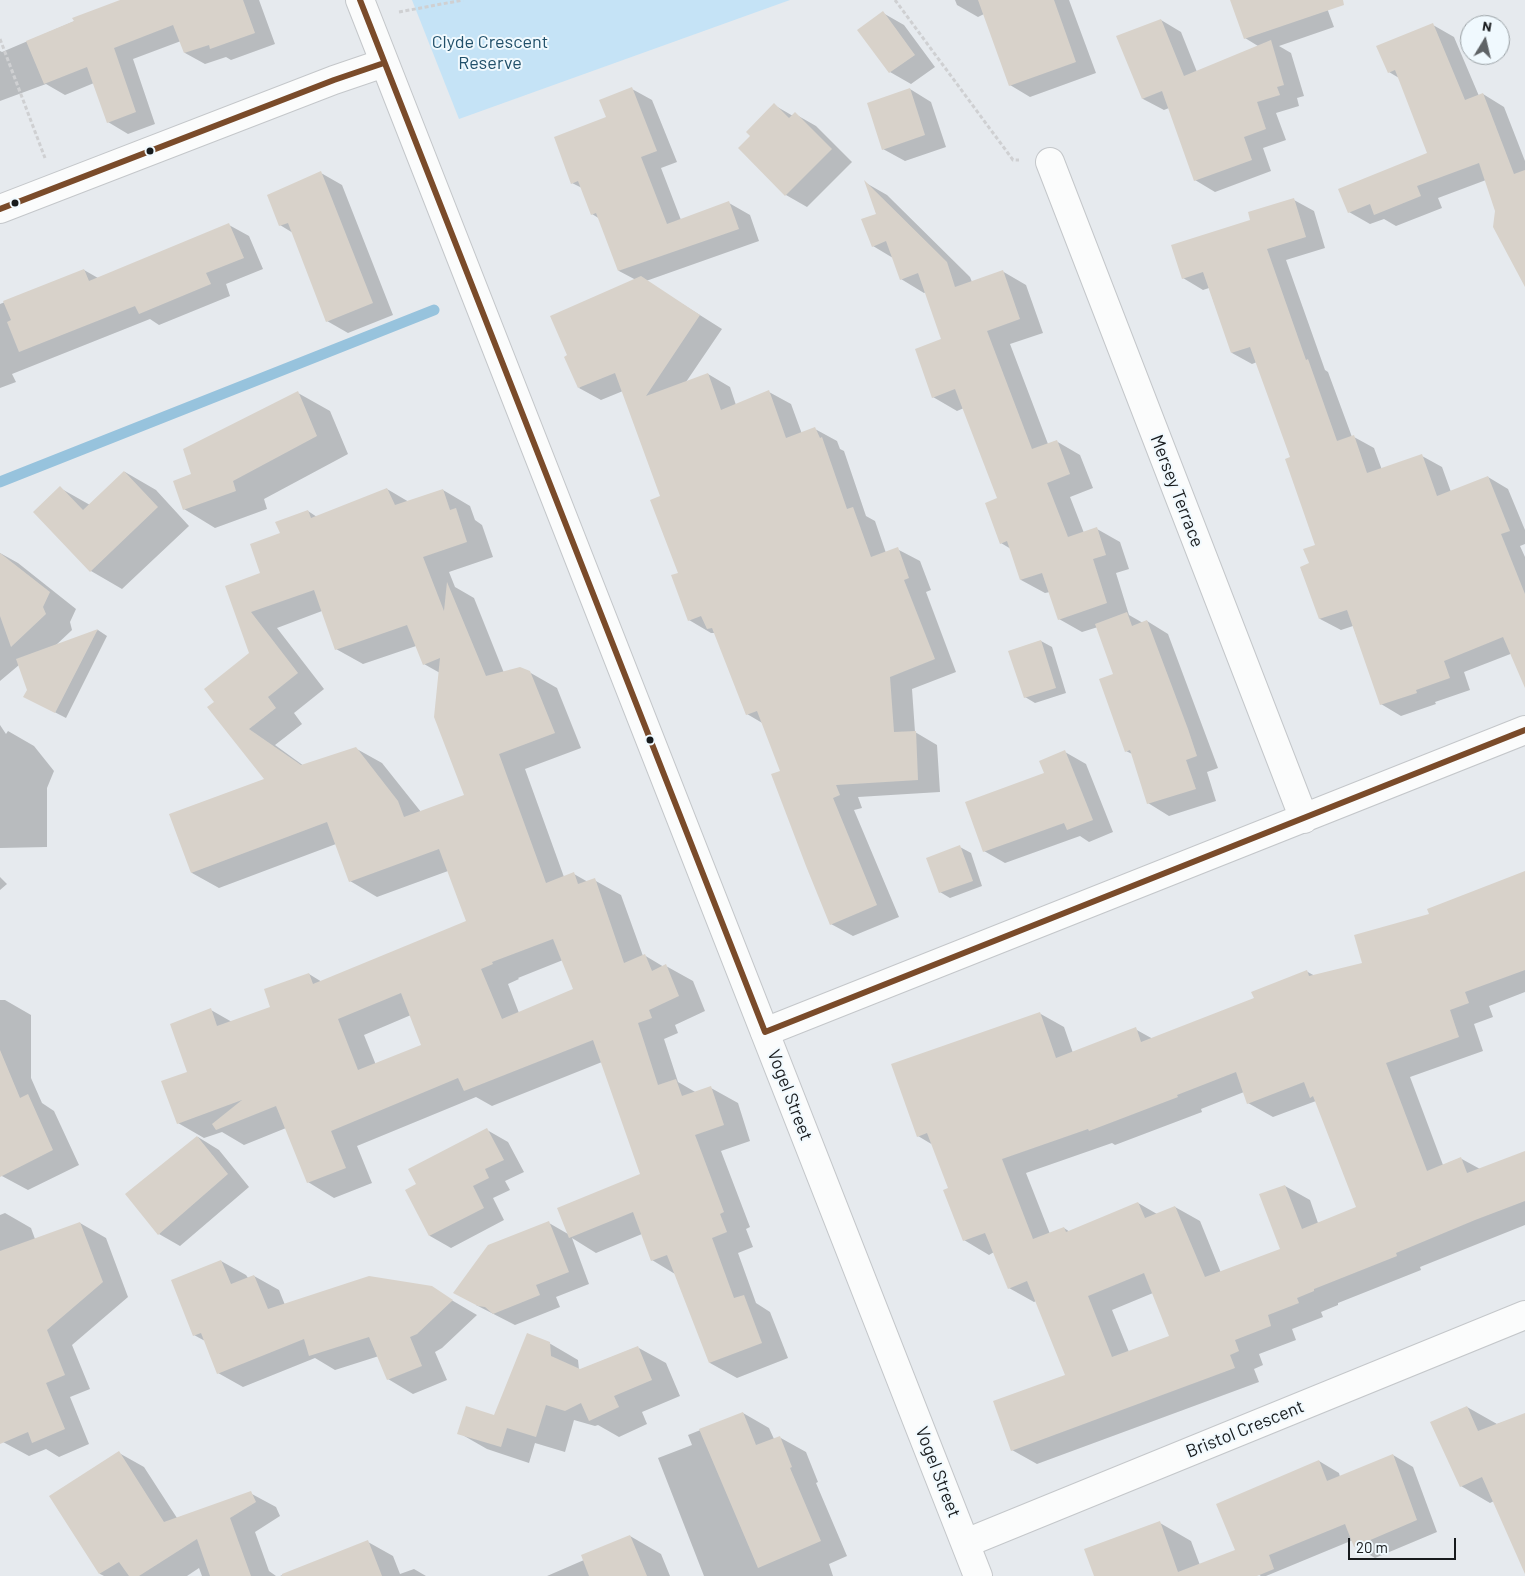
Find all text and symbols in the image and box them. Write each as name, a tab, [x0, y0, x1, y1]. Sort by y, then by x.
north arrow	[1460, 15, 1510, 65]
text: N	[1481, 17, 1493, 35]
park label: Clyde Crescent Reserve	[432, 31, 548, 74]
unlabelled marker	[145, 146, 155, 156]
unlabelled marker	[10, 198, 20, 208]
street label: Mersey Terrace	[1146, 432, 1208, 550]
unlabelled marker	[645, 735, 655, 745]
street label: Vogel Street	[763, 1046, 817, 1144]
street label: Bristol Crescent	[1183, 1395, 1307, 1463]
street label: Vogel Street	[911, 1423, 965, 1521]
scale bar	[1350, 1528, 1458, 1560]
text: 20 m	[1356, 1538, 1388, 1556]

